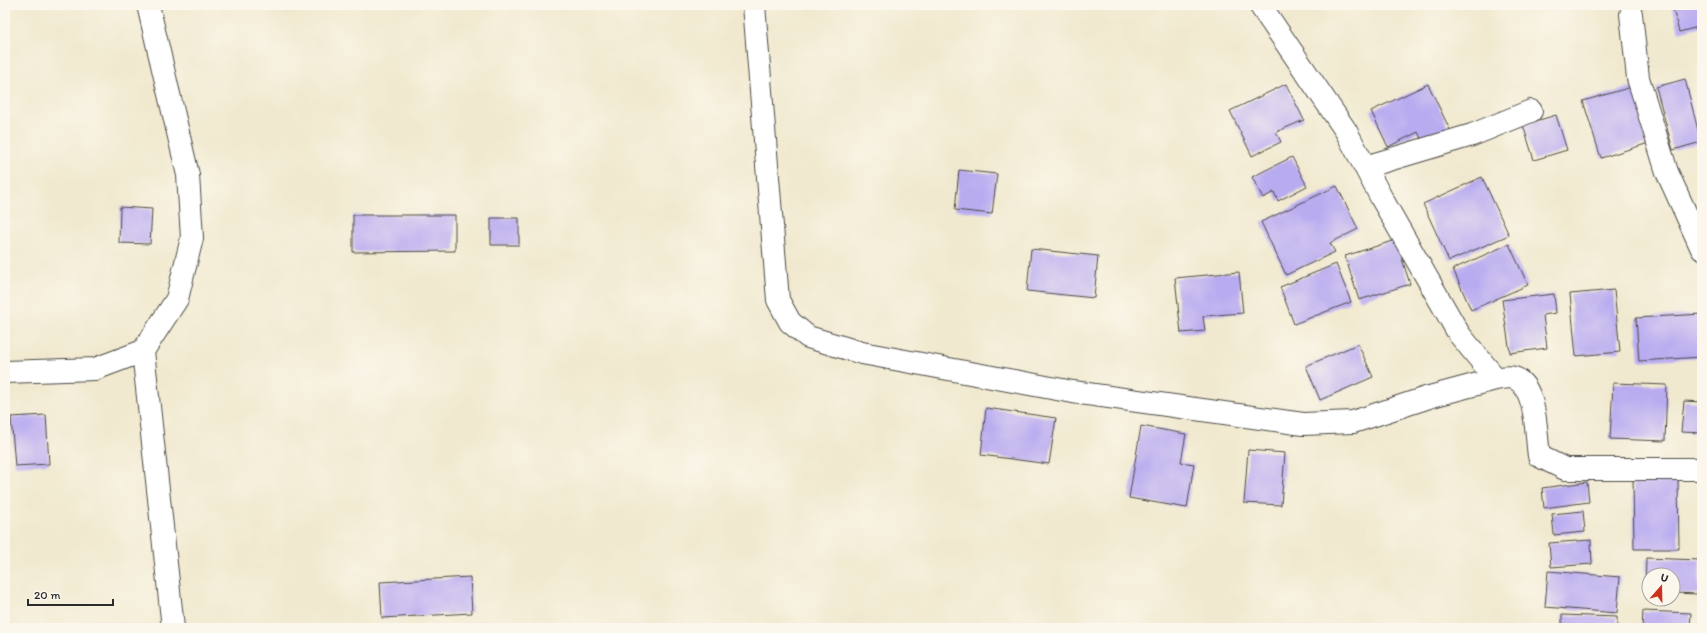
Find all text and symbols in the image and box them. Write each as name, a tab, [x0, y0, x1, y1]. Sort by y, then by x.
north arrow	[1641, 567, 1681, 607]
text: U	[1659, 571, 1670, 585]
scale bar	[28, 581, 113, 607]
text: 20 m	[34, 588, 61, 602]

